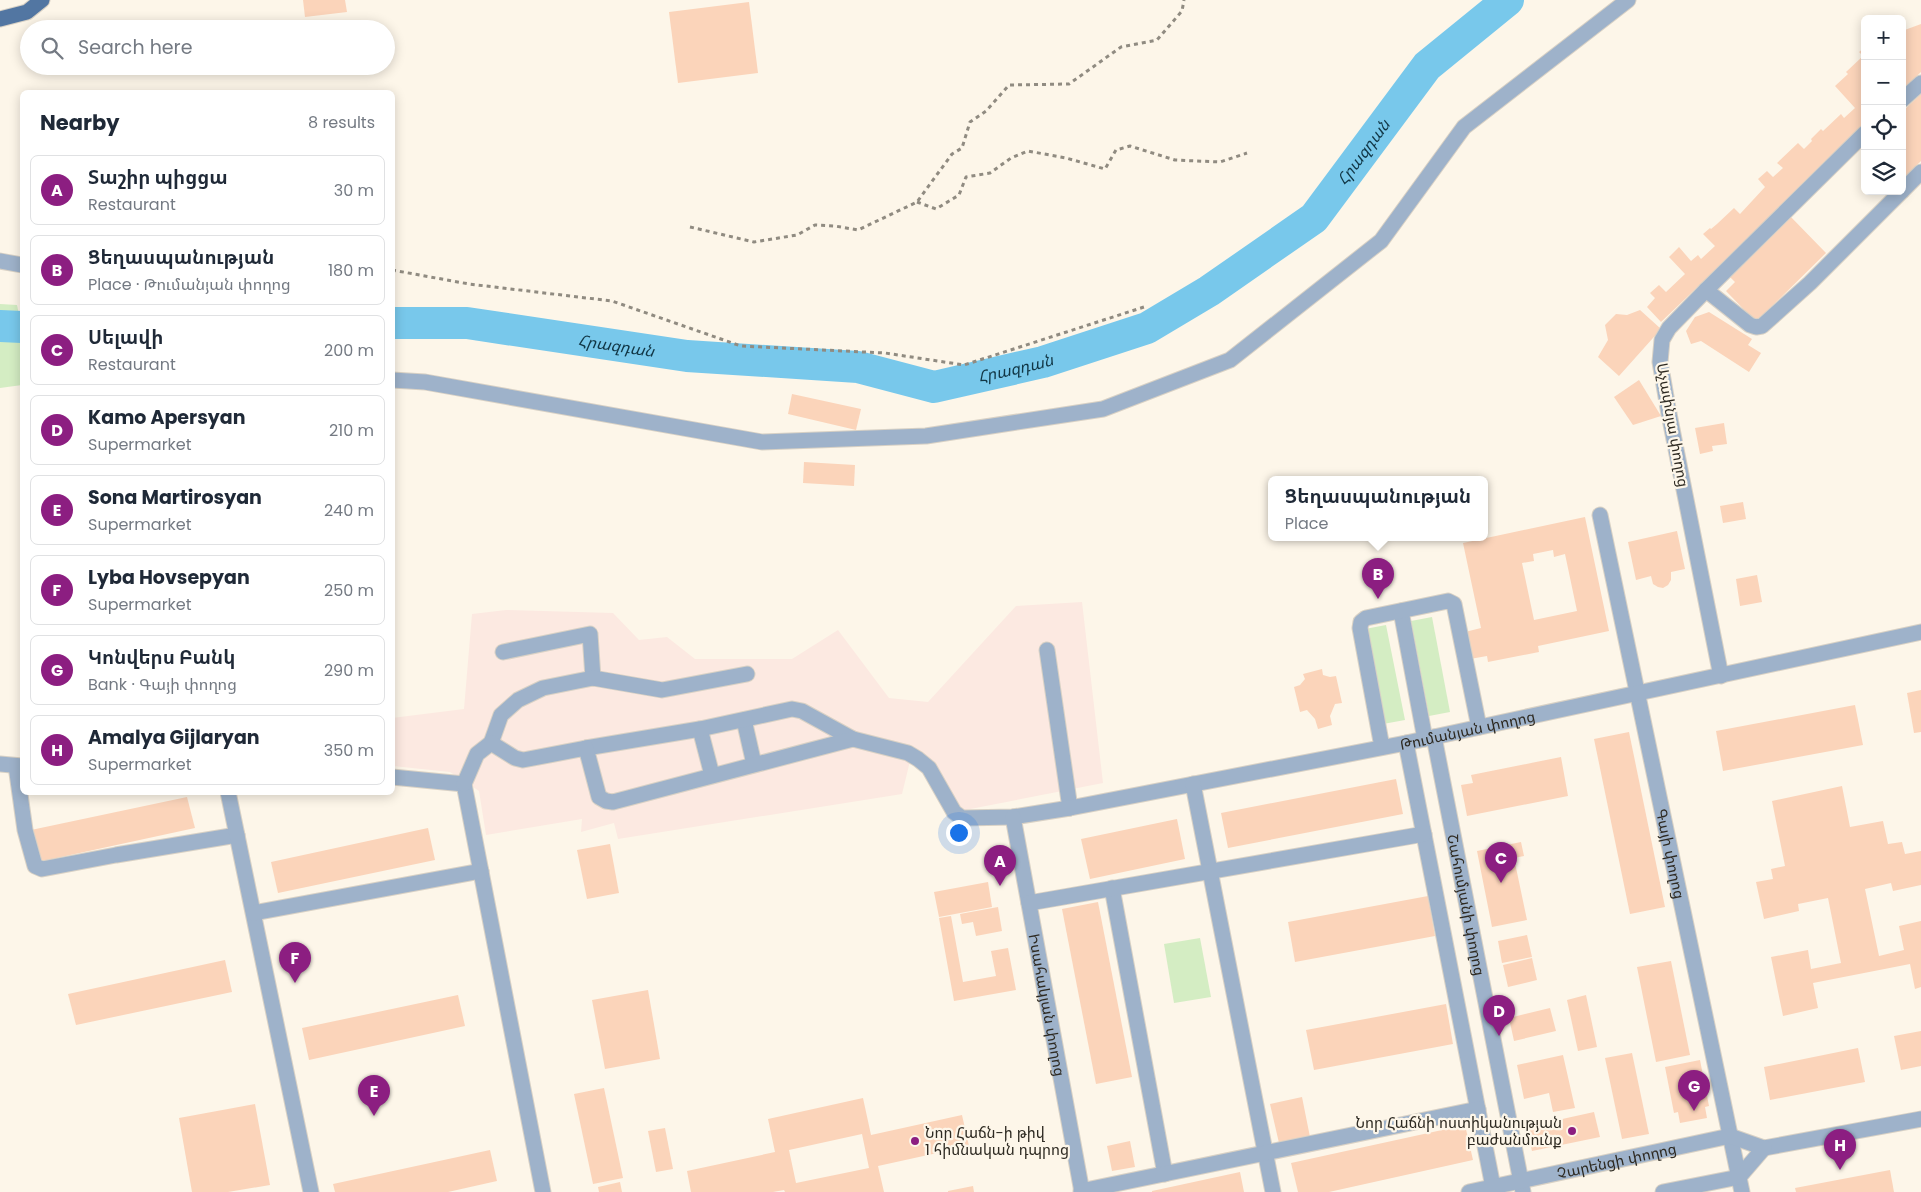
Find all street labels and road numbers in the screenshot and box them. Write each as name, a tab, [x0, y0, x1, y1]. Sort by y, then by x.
street label: Աչափնյա փողոց	[1652, 361, 1694, 489]
street label: Թումանյան փողոց	[1398, 705, 1537, 755]
street label: Գայի փողոց	[1651, 807, 1691, 901]
street label: Շահումյանի փողոց	[1443, 832, 1491, 977]
street label: Իսահակյան փողոց	[1024, 932, 1071, 1078]
street label: Չարենցի փողոց	[1555, 1137, 1678, 1183]

